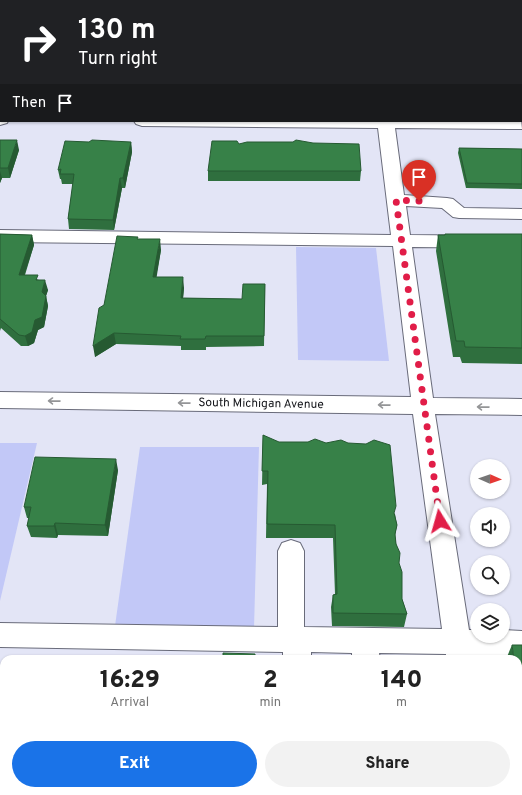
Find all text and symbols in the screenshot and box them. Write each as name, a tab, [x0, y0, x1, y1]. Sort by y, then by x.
text: 130 m	[78, 13, 156, 49]
icon: right	[12, 16, 64, 68]
text: Turn right	[78, 48, 158, 71]
icon: arrive	[54, 92, 76, 114]
text: Then	[12, 94, 46, 113]
pin	[402, 160, 436, 201]
icon: arrive	[408, 166, 430, 188]
street label: South Michigan Avenue	[198, 395, 324, 413]
one-way arrow	[48, 397, 61, 405]
one-way arrow	[178, 399, 191, 406]
one-way arrow	[378, 401, 391, 409]
one-way arrow	[477, 403, 490, 410]
north arrow	[470, 459, 510, 499]
map controls	[470, 459, 510, 643]
position arrow	[419, 500, 461, 542]
button: sound	[470, 507, 510, 547]
button: search	[470, 555, 510, 595]
button: layers	[470, 603, 510, 643]
text: 16:29	[100, 666, 160, 696]
text: 2	[263, 666, 278, 696]
text: 140	[381, 666, 422, 696]
text: Arrival	[110, 695, 149, 711]
text: min	[260, 695, 281, 711]
text: m	[396, 695, 407, 711]
button: Exit	[12, 741, 257, 787]
button: Share	[265, 741, 510, 787]

